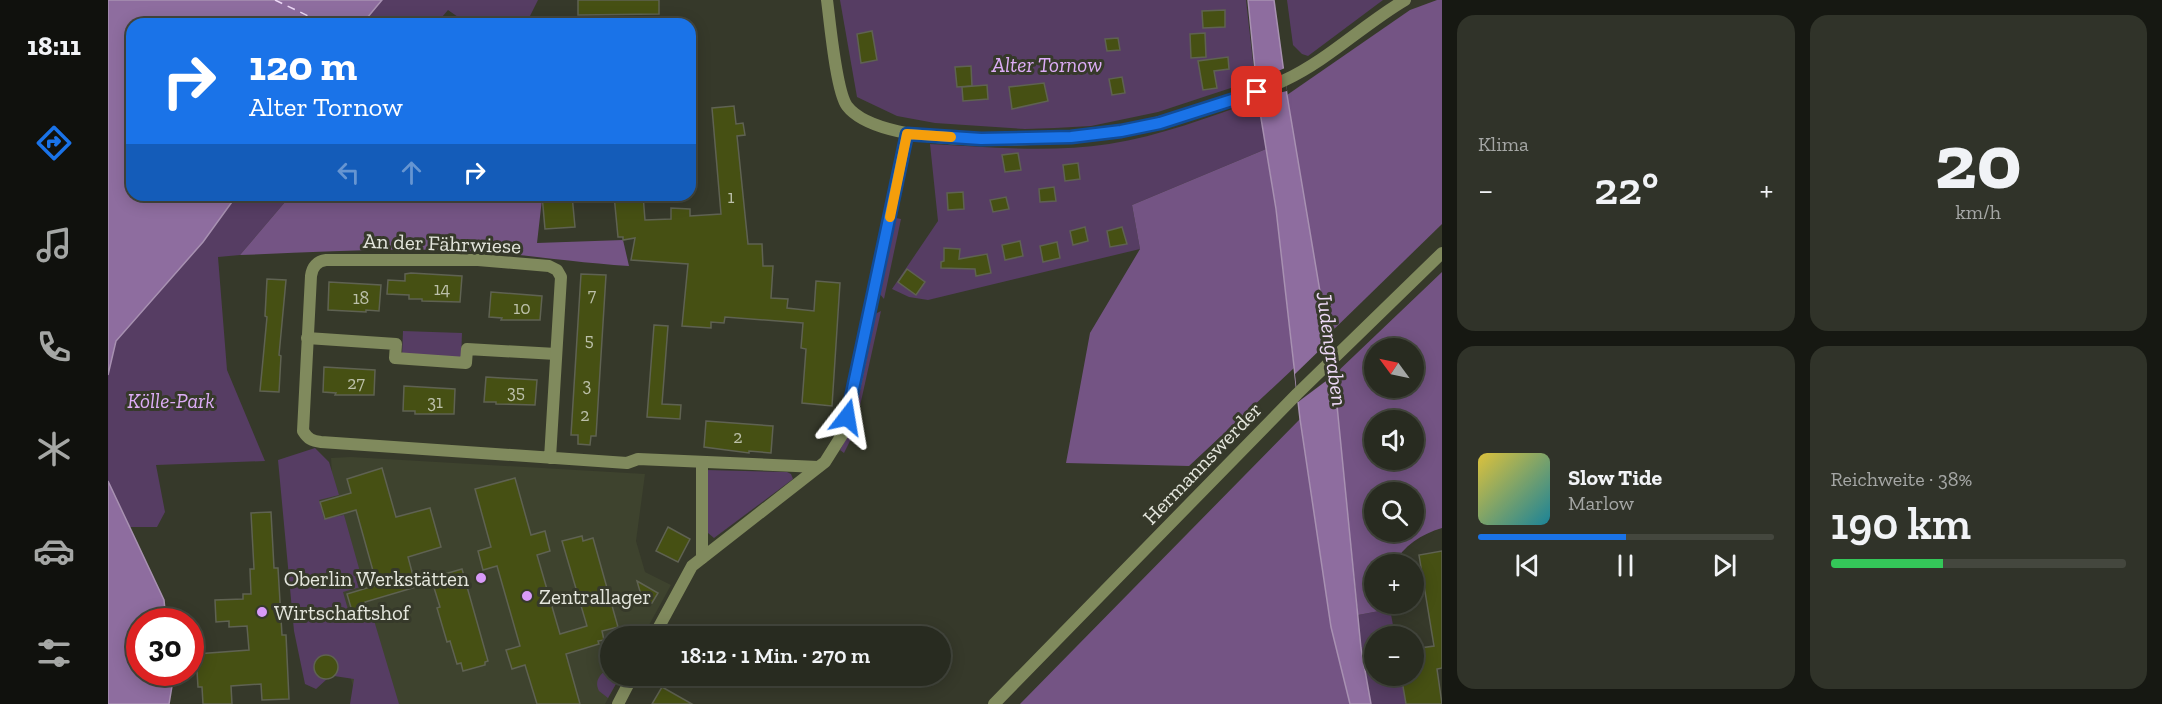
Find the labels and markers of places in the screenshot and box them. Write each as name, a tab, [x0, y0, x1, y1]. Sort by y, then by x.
pin	[1231, 66, 1282, 117]
place label: Oberlin Werkstätten	[284, 566, 469, 591]
marker: Oberlin Werkstätten	[474, 571, 488, 585]
place label: Zentrallager	[539, 584, 651, 609]
marker: Zentrallager	[520, 589, 534, 603]
place label: Wirtschaftshof	[274, 600, 411, 625]
marker: Wirtschaftshof	[255, 605, 269, 619]

